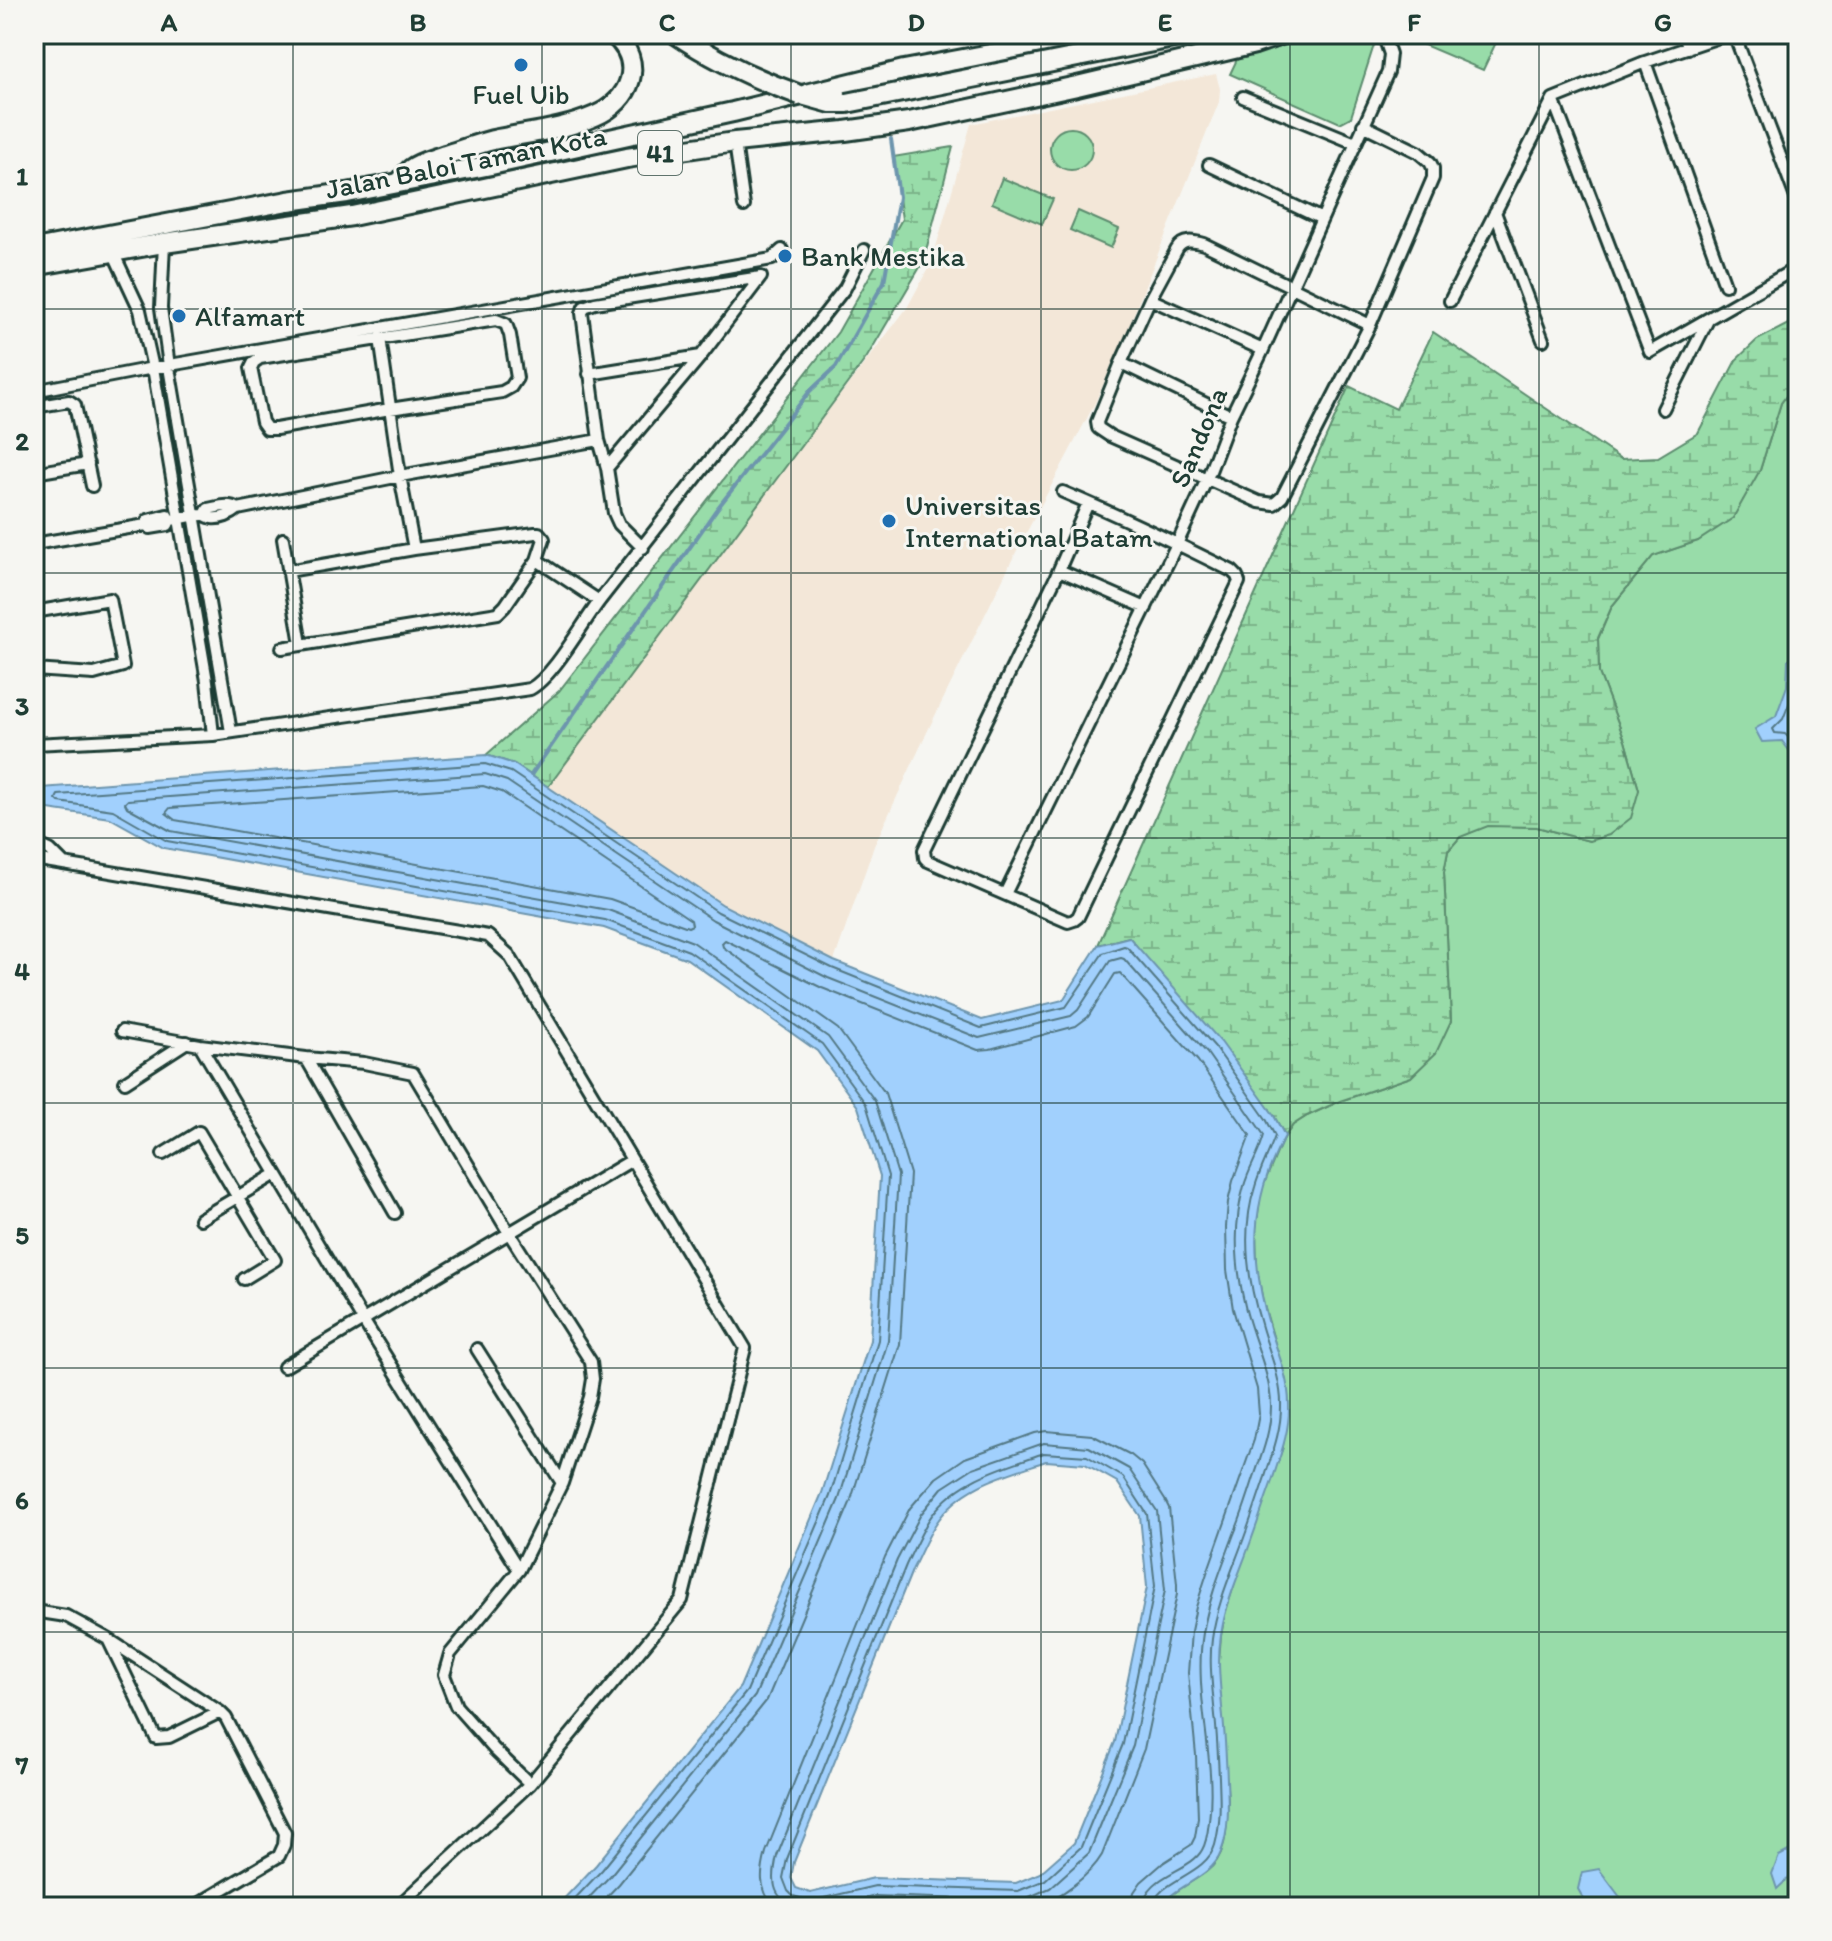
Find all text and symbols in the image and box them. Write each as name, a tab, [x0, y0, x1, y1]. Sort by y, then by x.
text: A	[160, 6, 178, 38]
text: B	[410, 6, 427, 38]
text: C	[659, 6, 676, 38]
text: D	[907, 6, 925, 38]
text: E	[1158, 6, 1172, 38]
text: F	[1407, 6, 1421, 38]
text: G	[1654, 6, 1672, 38]
marker: Fuel Uib	[512, 56, 530, 74]
place label: Fuel Uib	[472, 77, 570, 111]
street label: Jalan Baloi Taman Kota	[323, 118, 610, 206]
road number: 41	[638, 131, 682, 175]
text: 1	[16, 160, 28, 192]
place label: Bank Mestika	[801, 239, 965, 273]
marker: Bank Mestika	[776, 247, 794, 265]
place label: Alfamart	[195, 299, 305, 333]
marker: Alfamart	[170, 307, 188, 325]
street label: Sandona	[1162, 381, 1234, 492]
text: 2	[15, 425, 29, 457]
place label: Universitas International Batam	[905, 488, 1153, 554]
marker: Universitas International Batam	[880, 512, 898, 530]
text: 3	[15, 690, 29, 722]
text: 4	[14, 955, 30, 987]
text: 5	[15, 1219, 29, 1251]
text: 6	[15, 1484, 29, 1516]
text: 7	[15, 1749, 29, 1781]

